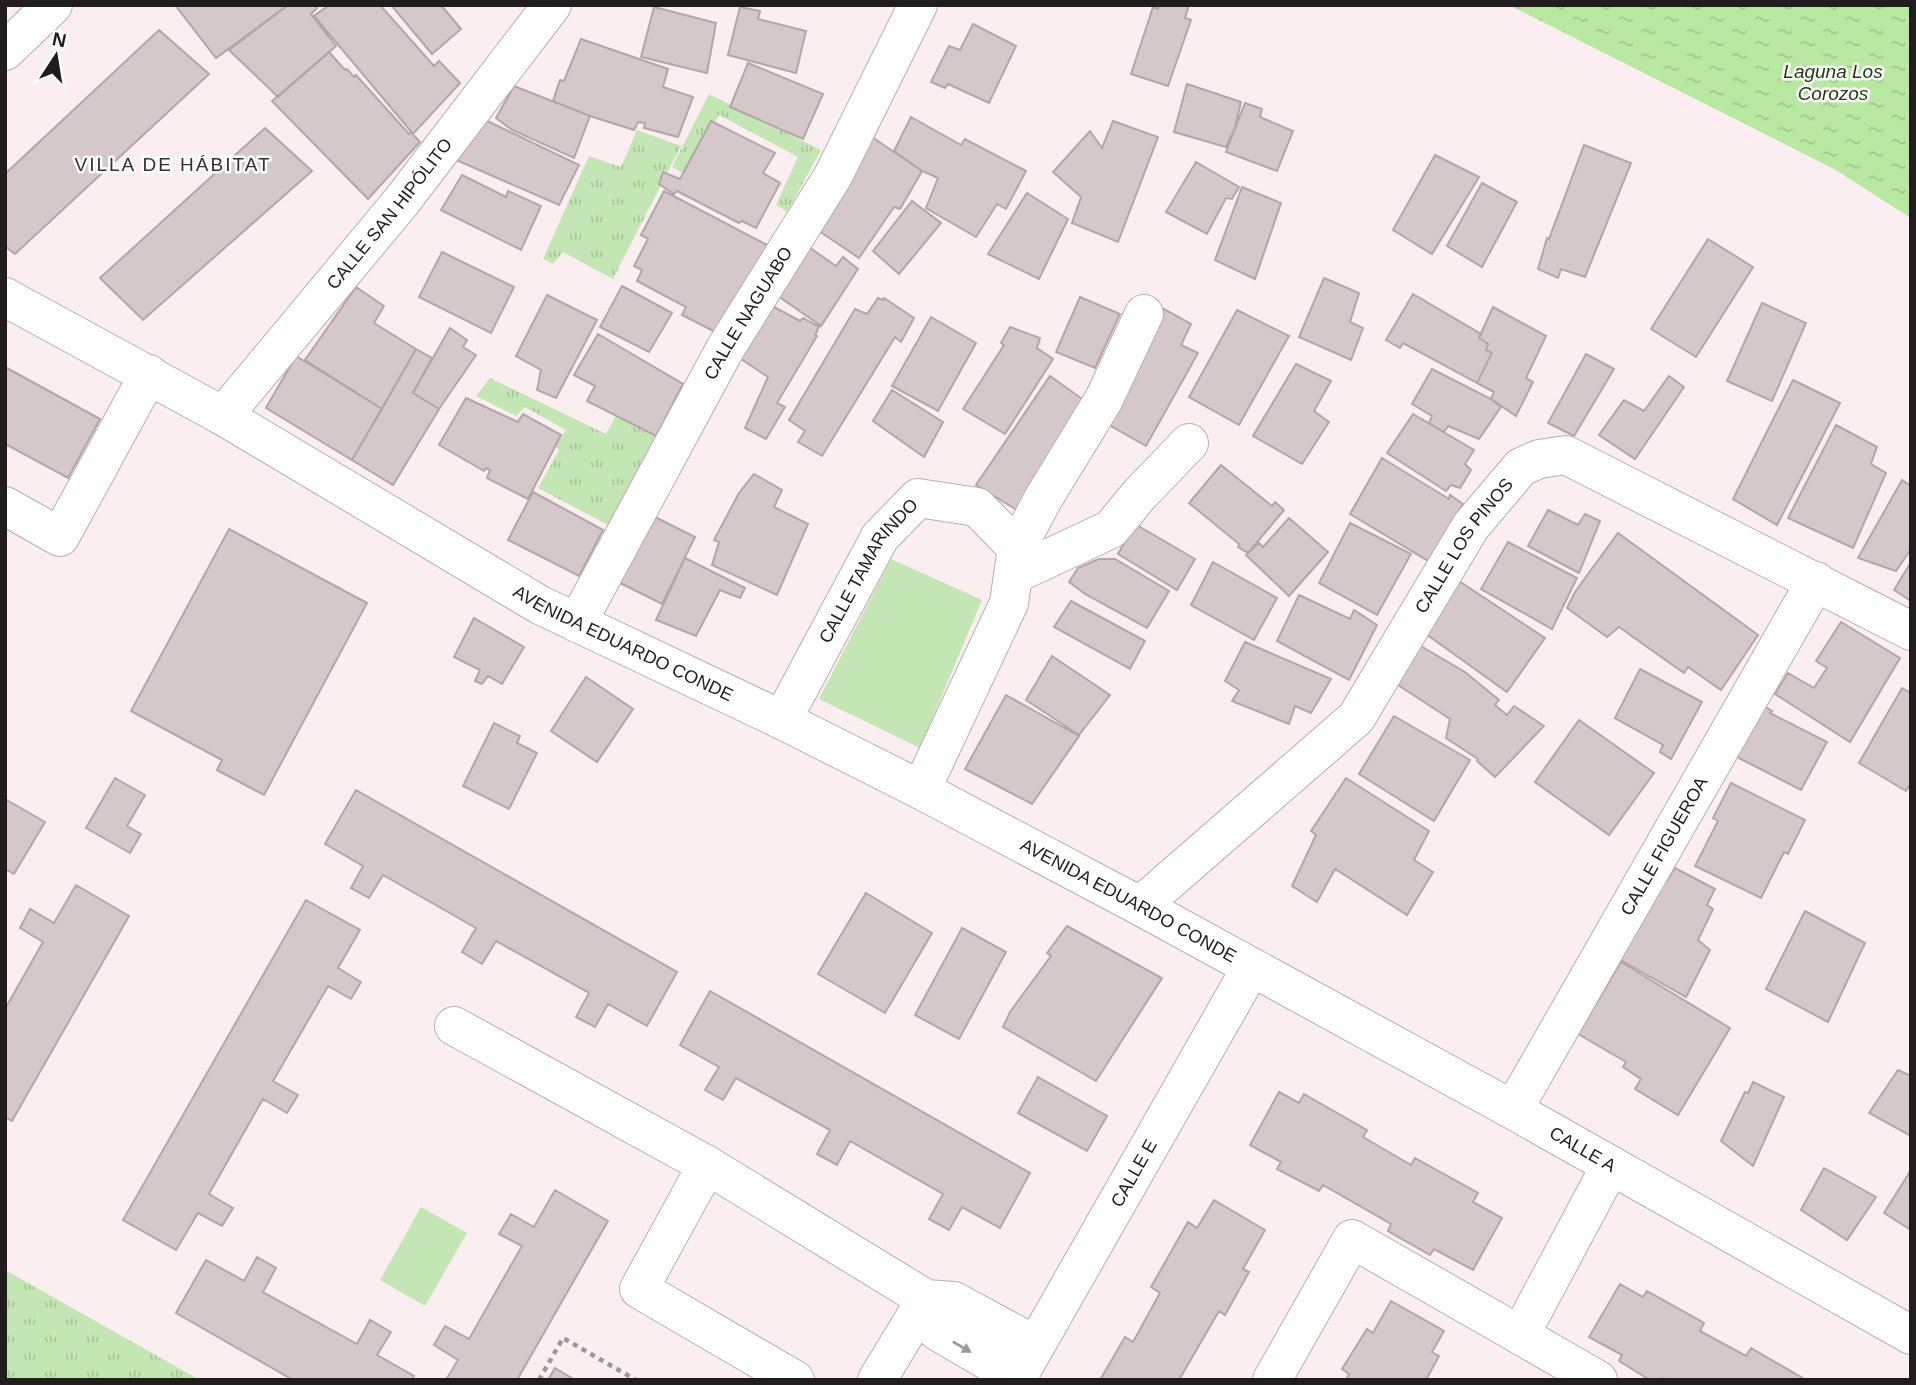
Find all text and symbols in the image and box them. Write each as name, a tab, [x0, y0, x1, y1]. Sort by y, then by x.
north arrow	[21, 21, 91, 91]
text: N	[51, 28, 68, 52]
water label: Laguna Los Corozos	[1783, 61, 1883, 104]
street label: CALLE SAN HIPÓLITO	[323, 134, 456, 293]
district label: VILLA DE HÁBITAT	[74, 154, 272, 175]
street label: CALLE NAGUABO	[700, 243, 796, 383]
street label: CALLE LOS PINOS	[1411, 474, 1517, 617]
street label: CALLE TAMARINDO	[815, 494, 922, 646]
street label: AVENIDA EDUARDO CONDE	[510, 581, 736, 705]
street label: CALLE FIGUEROA	[1617, 773, 1712, 919]
street label: AVENIDA EDUARDO CONDE	[1017, 835, 1240, 967]
street label: CALLE A	[1546, 1123, 1619, 1176]
street label: CALLE E	[1107, 1136, 1161, 1210]
one-way arrow	[952, 1341, 972, 1353]

